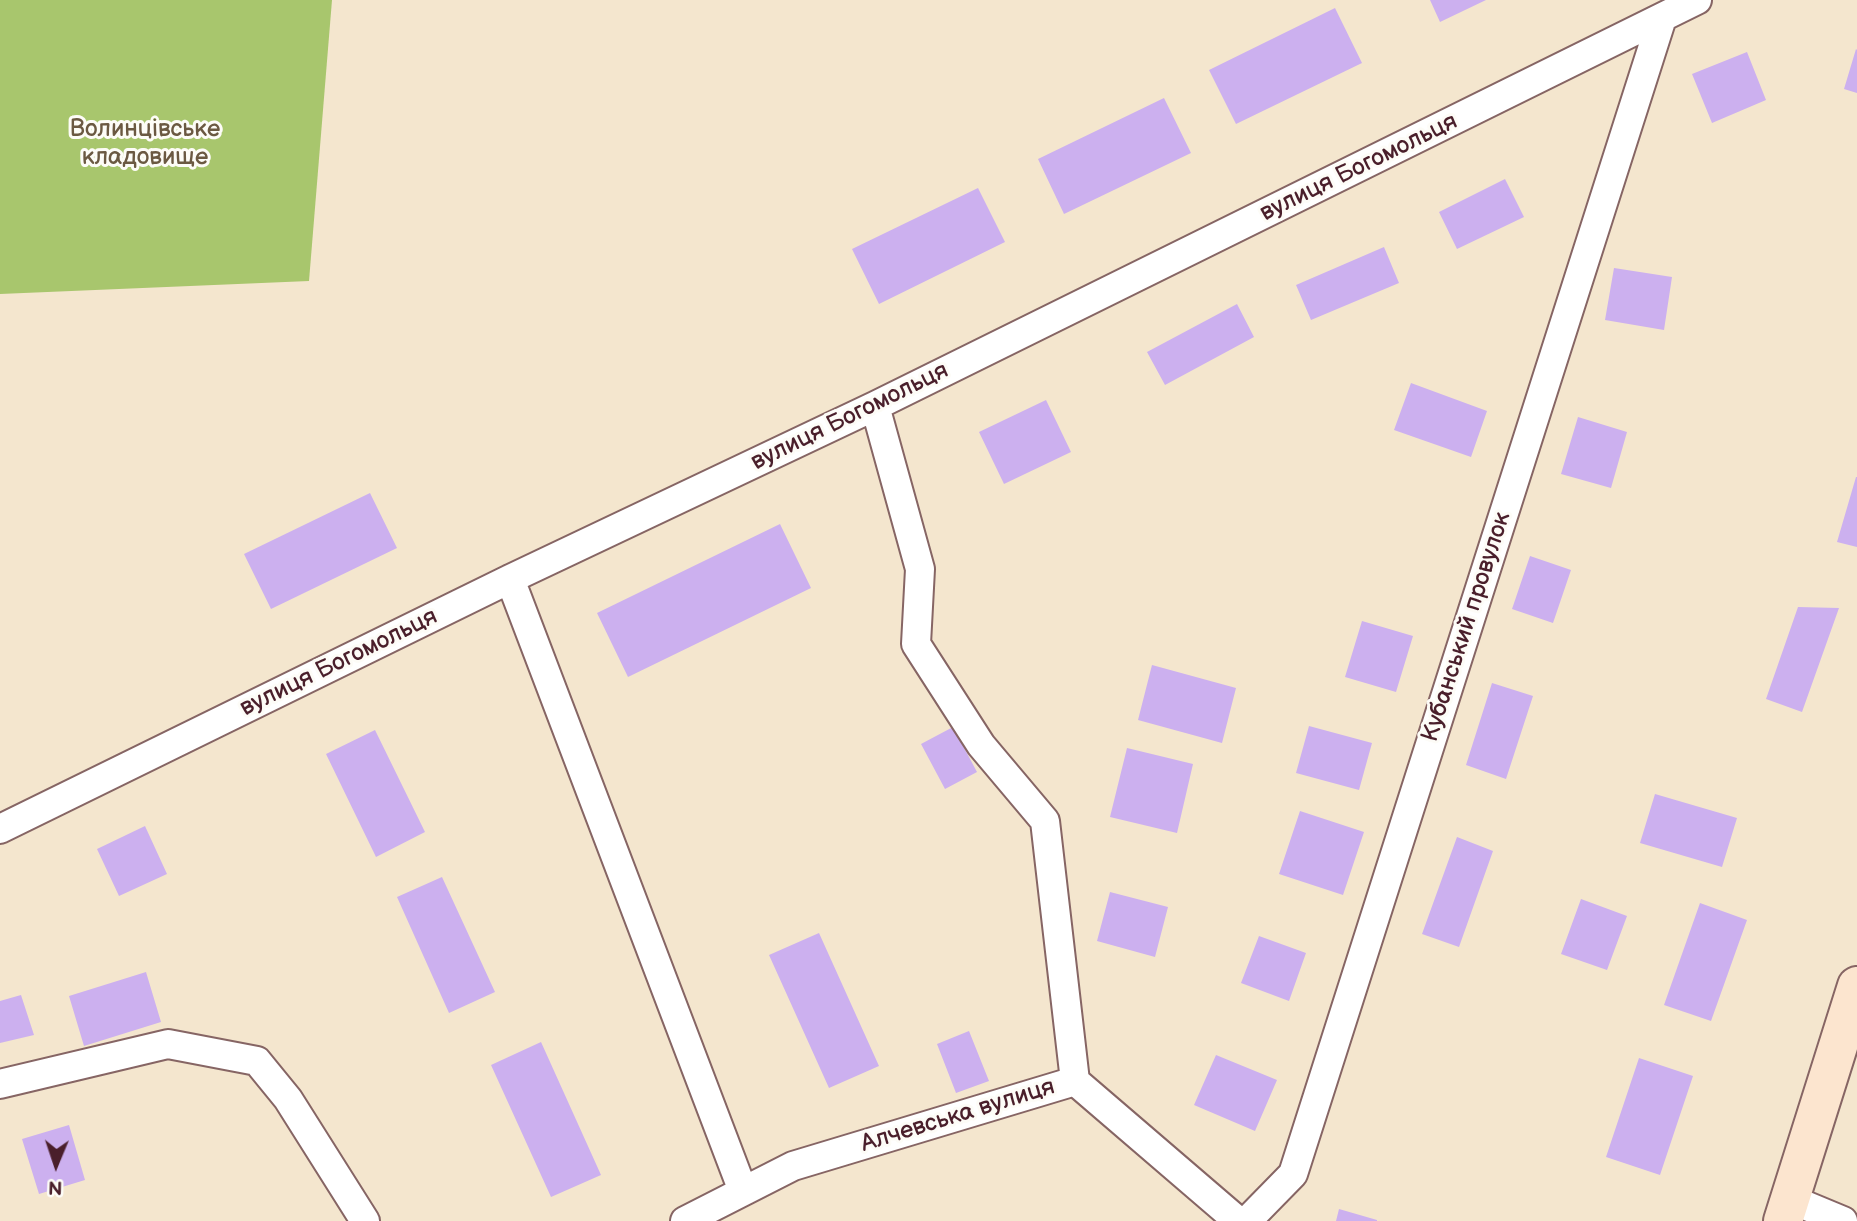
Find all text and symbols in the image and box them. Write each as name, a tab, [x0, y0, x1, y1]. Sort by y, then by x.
street label: вулиця Богомольця	[1256, 108, 1462, 228]
park label: Волинцівське кладовище	[70, 116, 220, 172]
street label: вулиця Богомольця	[747, 357, 953, 477]
street label: Кубанський провулок	[1416, 508, 1518, 746]
street label: вулиця Богомольця	[236, 603, 442, 723]
street label: Алчевська вулиця	[858, 1073, 1058, 1159]
north arrow	[21, 1130, 91, 1200]
text: N	[48, 1175, 63, 1198]

